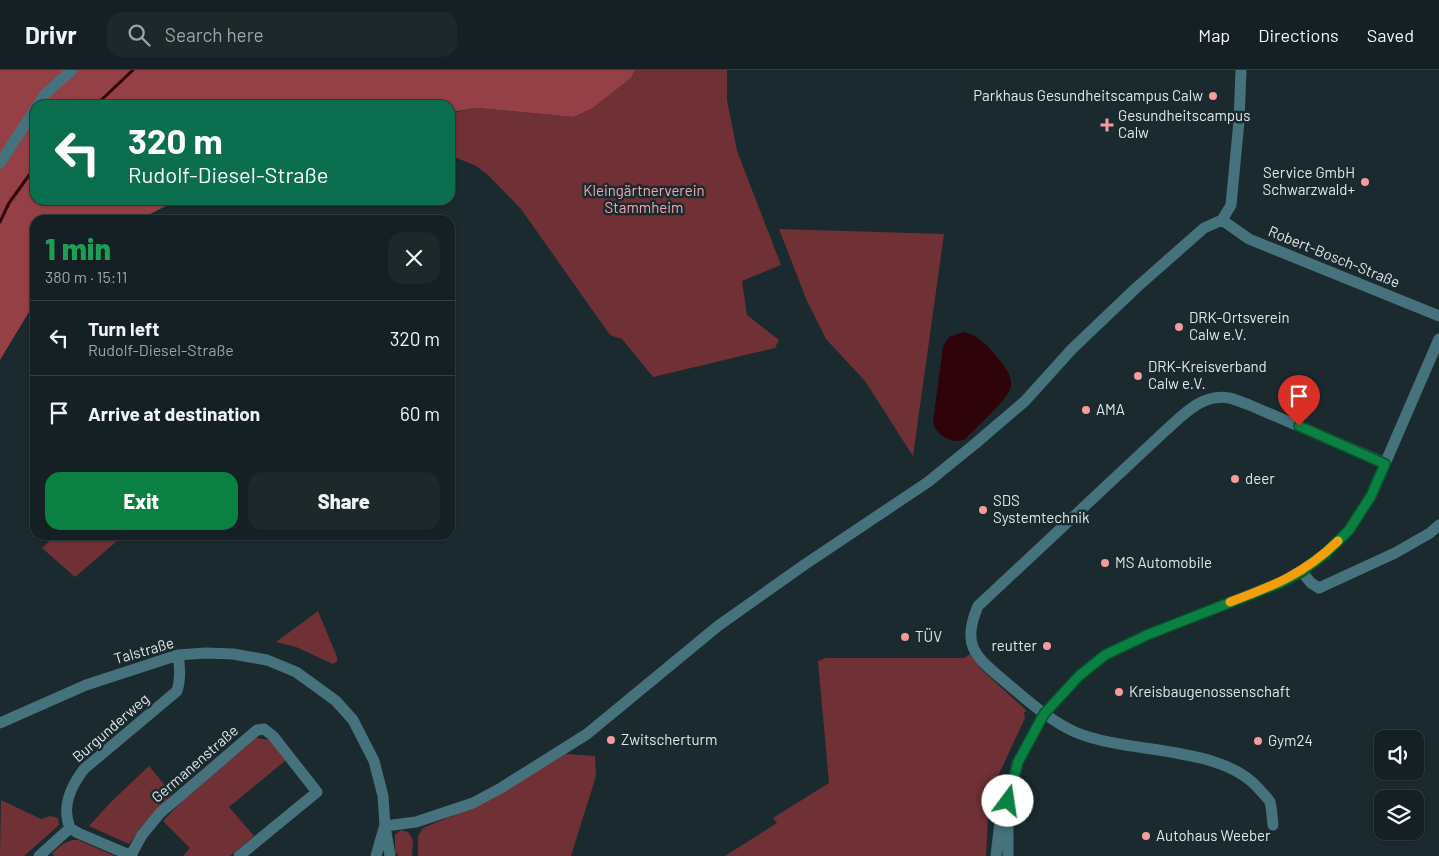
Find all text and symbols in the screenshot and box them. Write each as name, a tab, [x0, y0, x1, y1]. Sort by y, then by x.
search box	[107, 12, 457, 57]
text: Drivr	[25, 20, 77, 49]
icon: search	[125, 21, 153, 49]
text: Search here	[165, 23, 264, 46]
text: Map	[1198, 24, 1230, 46]
text: Directions	[1258, 24, 1339, 46]
text: Saved	[1367, 24, 1414, 46]
place label: Parkhaus Gesundheitscampus Calw	[973, 86, 1203, 104]
marker: Parkhaus Gesundheitscampus Calw	[1207, 90, 1219, 102]
place label: Gesundheitscampus Calw	[1118, 106, 1250, 141]
marker: Gesundheitscampus Calw	[1100, 118, 1114, 132]
text: 320 m	[128, 119, 223, 161]
icon: left	[45, 120, 110, 185]
text: Rudolf-Diesel-Straße	[128, 161, 329, 187]
place label: Service GmbH Schwarzwald+	[1263, 163, 1355, 198]
marker: Service GmbH Schwarzwald+	[1359, 176, 1371, 188]
park label: Kleingärtnerverein Stammheim	[583, 181, 705, 216]
street label: Robert-Bosch-Straße	[1266, 221, 1403, 291]
text: 1 min	[45, 230, 111, 266]
button: close	[388, 232, 440, 284]
text: 380 m · 15:11	[45, 267, 127, 286]
place label: DRK-Ortsverein Calw e.V.	[1189, 308, 1290, 343]
text: Turn left	[88, 317, 159, 340]
marker: DRK-Ortsverein Calw e.V.	[1173, 321, 1185, 333]
icon: left	[45, 324, 73, 352]
text: 320 m	[390, 327, 440, 350]
text: Rudolf-Diesel-Straße	[88, 340, 234, 359]
place label: DRK-Kreisverband Calw e.V.	[1148, 357, 1267, 392]
marker: DRK-Kreisverband Calw e.V.	[1132, 370, 1144, 382]
pin	[1278, 375, 1320, 426]
icon: arrive	[1285, 382, 1313, 410]
icon: arrive	[45, 399, 73, 427]
place label: AMA	[1096, 400, 1125, 418]
text: Arrive at destination	[88, 402, 260, 425]
text: 60 m	[400, 402, 440, 425]
marker: AMA	[1080, 404, 1092, 416]
place label: deer	[1245, 469, 1275, 487]
button: Exit	[45, 472, 238, 530]
button: Share	[248, 472, 440, 530]
marker: deer	[1229, 473, 1241, 485]
place label: SDS Systemtechnik	[993, 491, 1090, 526]
marker: SDS Systemtechnik	[977, 504, 989, 516]
place label: MS Automobile	[1115, 553, 1212, 571]
marker: MS Automobile	[1099, 557, 1111, 569]
place label: TÜV	[915, 627, 942, 645]
marker: TÜV	[899, 631, 911, 643]
street label: Talstraße	[112, 633, 176, 667]
place label: reutter	[991, 636, 1038, 654]
marker: reutter	[1041, 640, 1053, 652]
place label: Kreisbaugenossenschaft	[1129, 682, 1290, 700]
marker: Kreisbaugenossenschaft	[1113, 686, 1125, 698]
street label: Burgunderweg	[69, 689, 152, 765]
street label: Germanenstraße	[147, 721, 241, 806]
place label: Zwitscherturm	[621, 730, 717, 748]
map controls	[1374, 730, 1424, 840]
button: sound	[1374, 730, 1424, 780]
place label: Gym24	[1268, 731, 1313, 749]
marker: Zwitscherturm	[605, 734, 617, 746]
marker: Gym24	[1252, 735, 1264, 747]
position arrow	[981, 774, 1033, 826]
button: layers	[1374, 790, 1424, 840]
place label: Autohaus Weeber	[1156, 826, 1271, 844]
marker: Autohaus Weeber	[1140, 830, 1152, 842]

